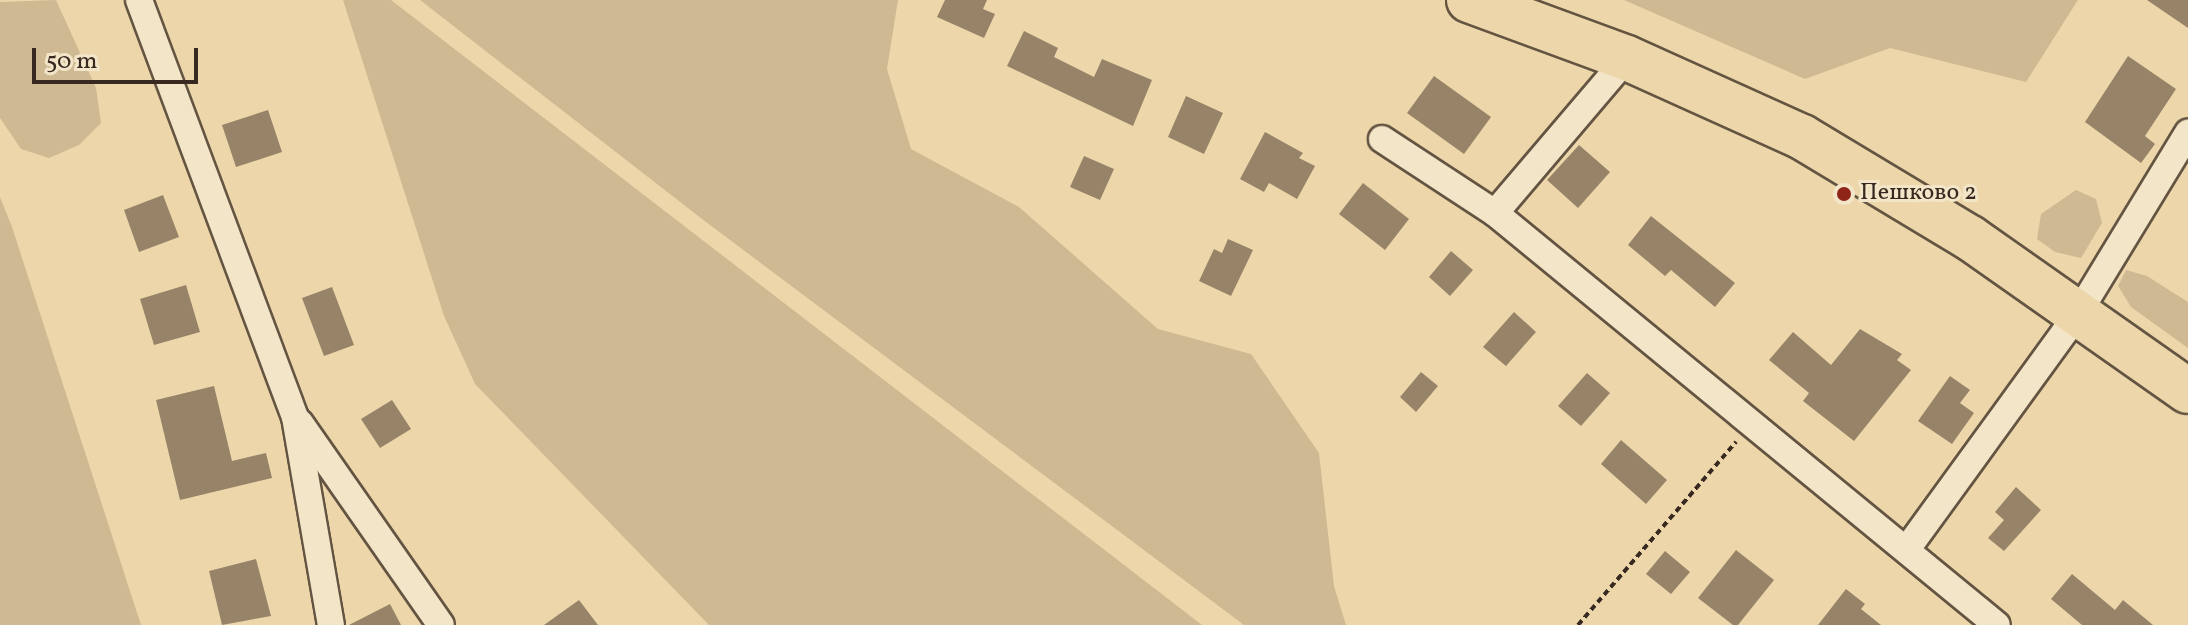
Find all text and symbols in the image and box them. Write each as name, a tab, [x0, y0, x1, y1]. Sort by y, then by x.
scale bar	[36, 32, 202, 82]
text: 50 m	[46, 45, 98, 79]
place label: Пешково 2	[1860, 180, 1977, 208]
marker: Пешково 2	[1835, 185, 1853, 203]

